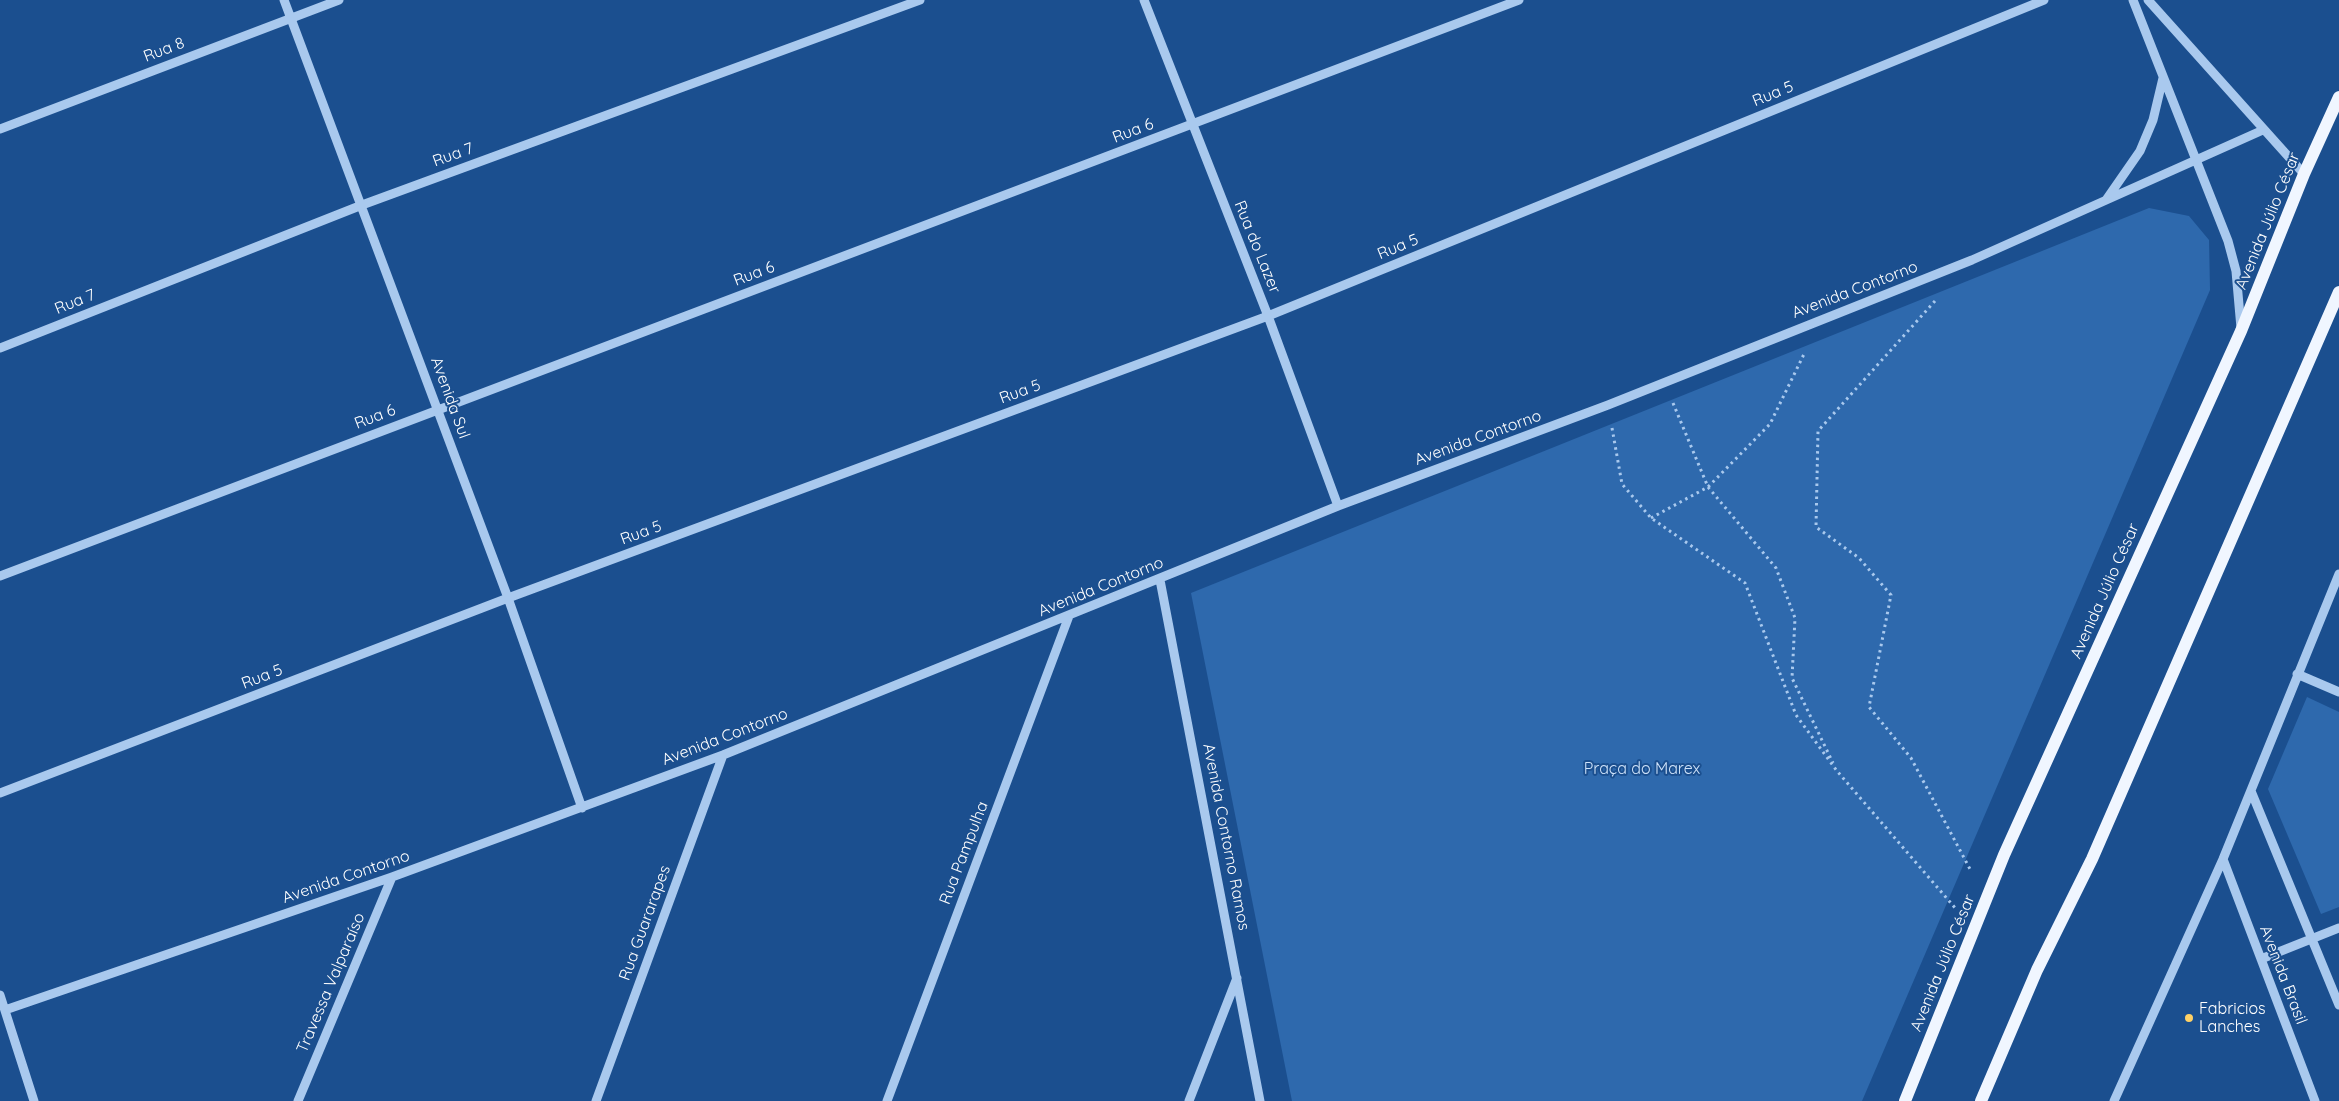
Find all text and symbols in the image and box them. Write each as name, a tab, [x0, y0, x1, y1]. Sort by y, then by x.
street label: Rua 8	[141, 33, 187, 67]
street label: Rua 5	[1750, 77, 1796, 111]
street label: Rua 6	[1110, 114, 1156, 148]
street label: Rua 7	[430, 139, 476, 171]
street label: Avenida Júlio César	[2232, 150, 2304, 292]
street label: Rua do Lazer	[1230, 198, 1284, 296]
street label: Rua 5	[1375, 230, 1421, 264]
street label: Rua 6	[731, 257, 777, 291]
street label: Avenida Contorno	[1789, 257, 1921, 323]
street label: Rua 7	[52, 285, 98, 319]
street label: Avenida Sul	[426, 355, 474, 441]
street label: Rua 5	[997, 376, 1043, 408]
street label: Rua 6	[352, 400, 398, 434]
street label: Avenida Contorno	[1412, 406, 1544, 470]
street label: Rua 5	[618, 517, 664, 549]
street label: Avenida Júlio César	[2067, 520, 2143, 662]
street label: Avenida Contorno	[1036, 553, 1166, 621]
street label: Rua 5	[239, 660, 285, 694]
street label: Avenida Contorno	[659, 704, 791, 770]
street label: Avenida Contorno Ramos	[1198, 742, 1254, 932]
park label: Praça do Marex	[1584, 759, 1700, 779]
street label: Rua Pampulha	[936, 799, 992, 907]
street label: Avenida Contorno	[280, 846, 412, 908]
street label: Rua Guararapes	[615, 863, 675, 983]
street label: Avenida Júlio César	[1907, 892, 1979, 1034]
street label: Travessa Valparaíso	[293, 910, 369, 1056]
street label: Avenida Brasil	[2255, 923, 2311, 1027]
place label: Fabricios Lanches	[2199, 999, 2266, 1037]
marker: Fabricios Lanches	[2183, 1012, 2195, 1024]

